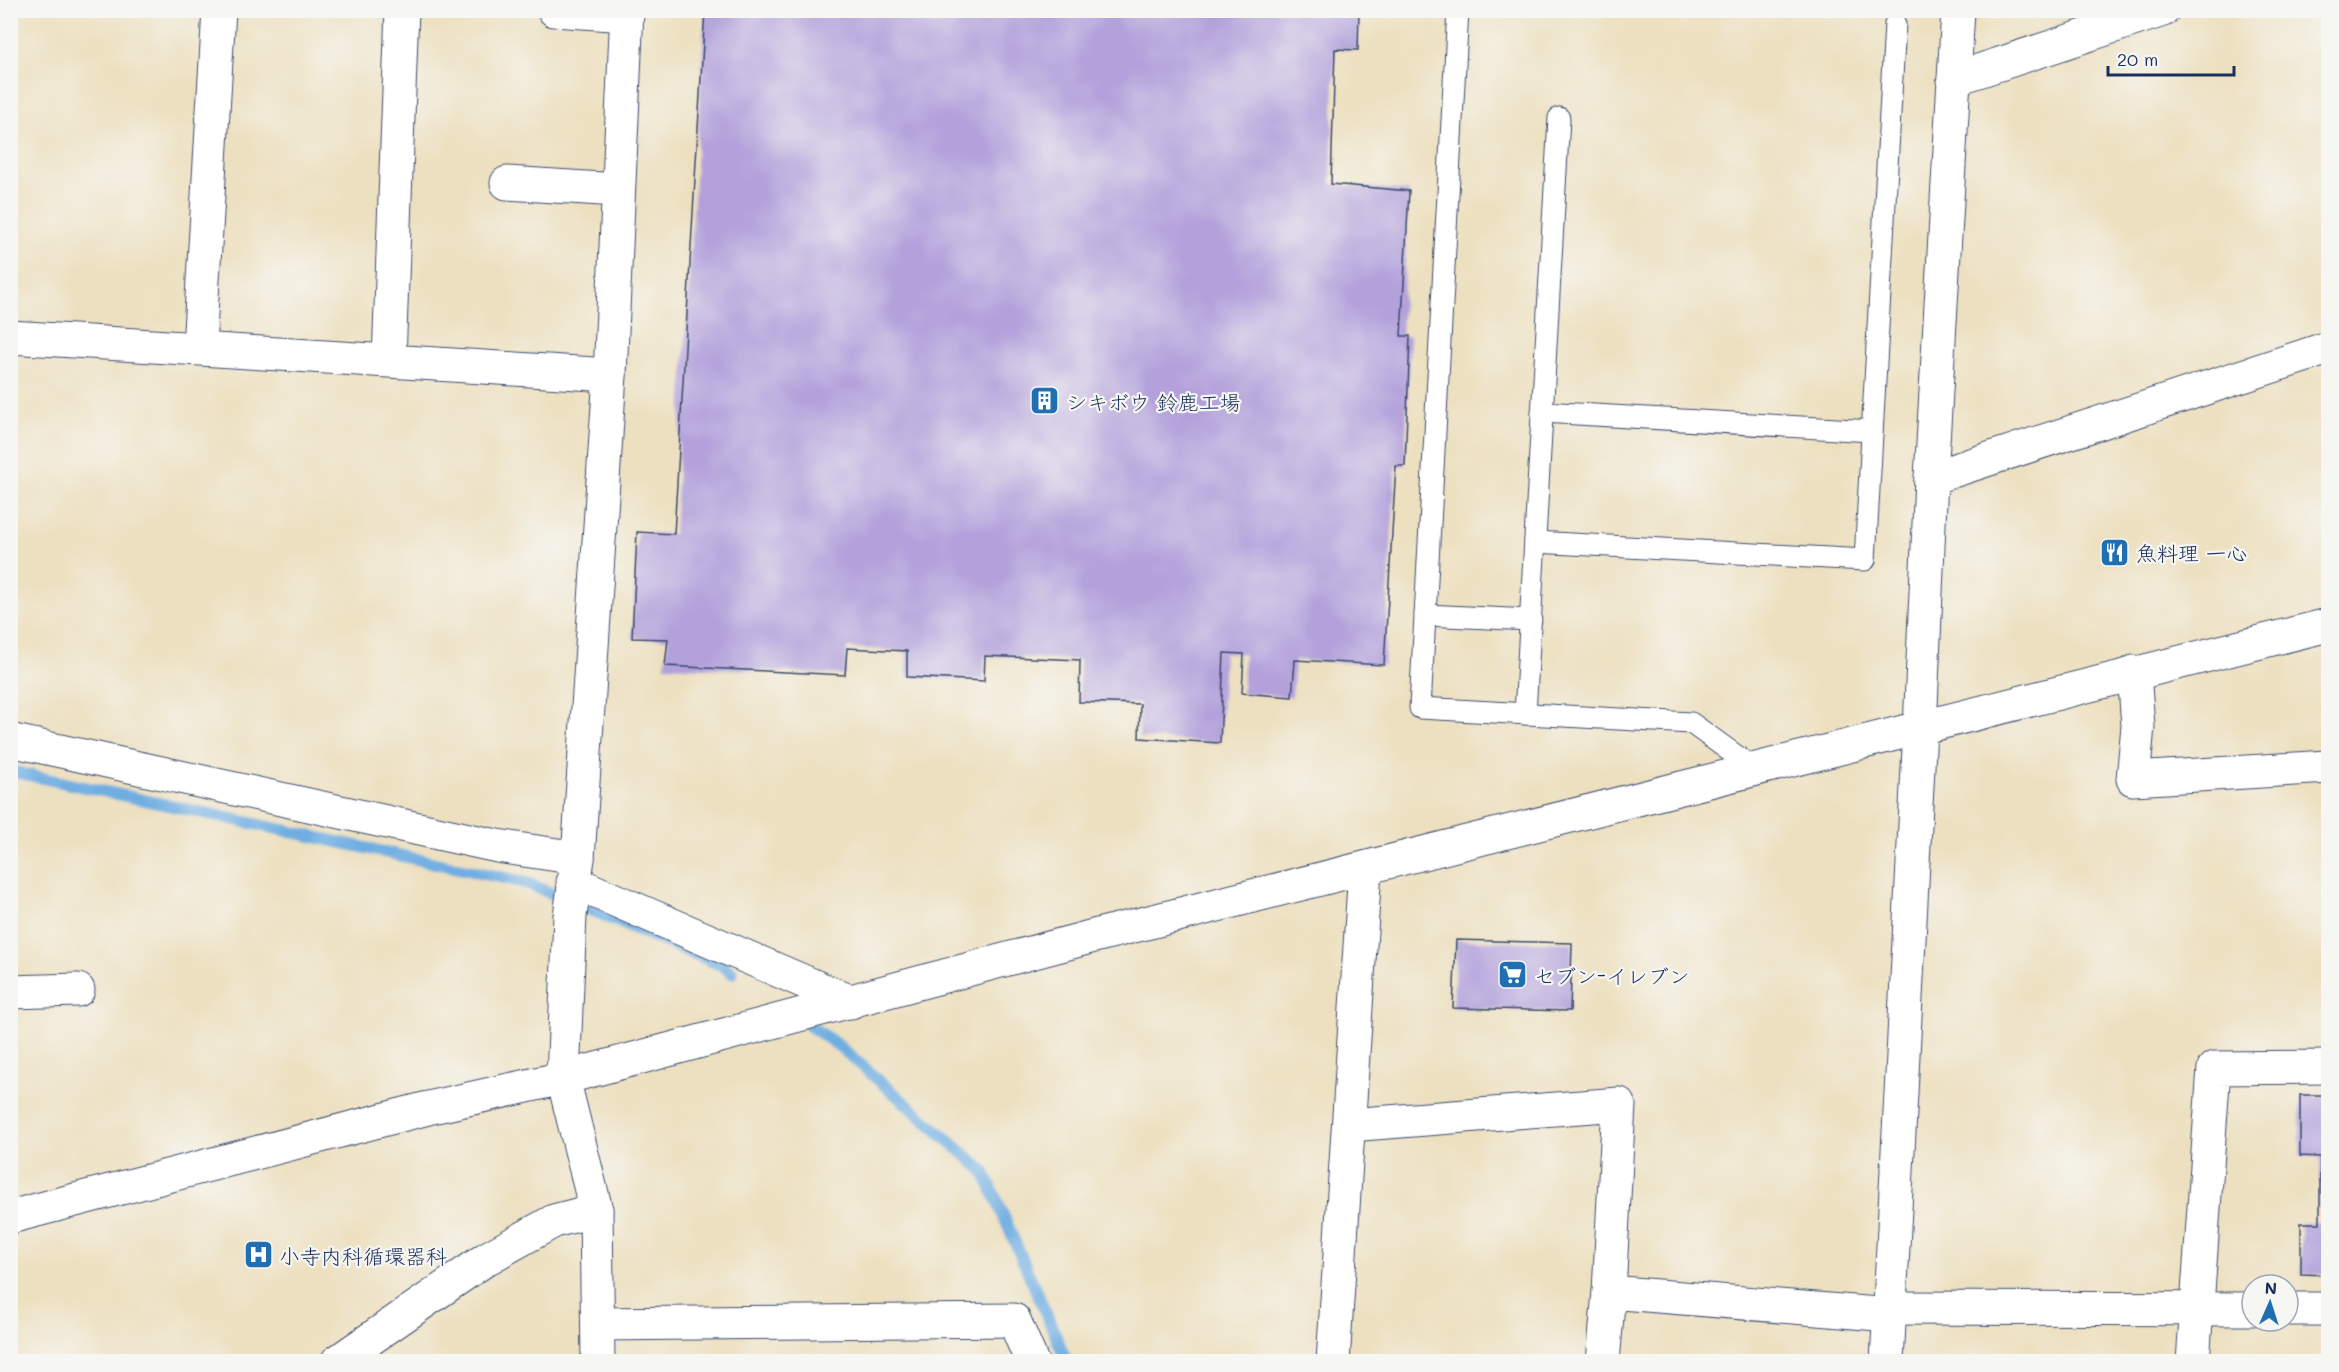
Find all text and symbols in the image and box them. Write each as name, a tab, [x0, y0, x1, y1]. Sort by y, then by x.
scale bar	[2108, 39, 2234, 77]
text: 20 m	[2117, 47, 2158, 71]
building icon: シキボウ 鈴鹿工場	[1029, 385, 1061, 417]
place label: シキボウ 鈴鹿工場	[1066, 388, 1241, 415]
restaurant icon: 魚料理 一心	[2099, 536, 2131, 568]
place label: 魚料理 一心	[2136, 539, 2248, 566]
supermarket icon: セブン-イレブン	[1497, 959, 1529, 991]
place label: セブン-イレブン	[1534, 962, 1690, 989]
hospital icon: 小寺内科循環器科	[242, 1239, 274, 1271]
place label: 小寺内科循環器科	[279, 1242, 447, 1269]
north arrow	[2240, 1273, 2300, 1333]
text: N	[2264, 1277, 2277, 1298]

